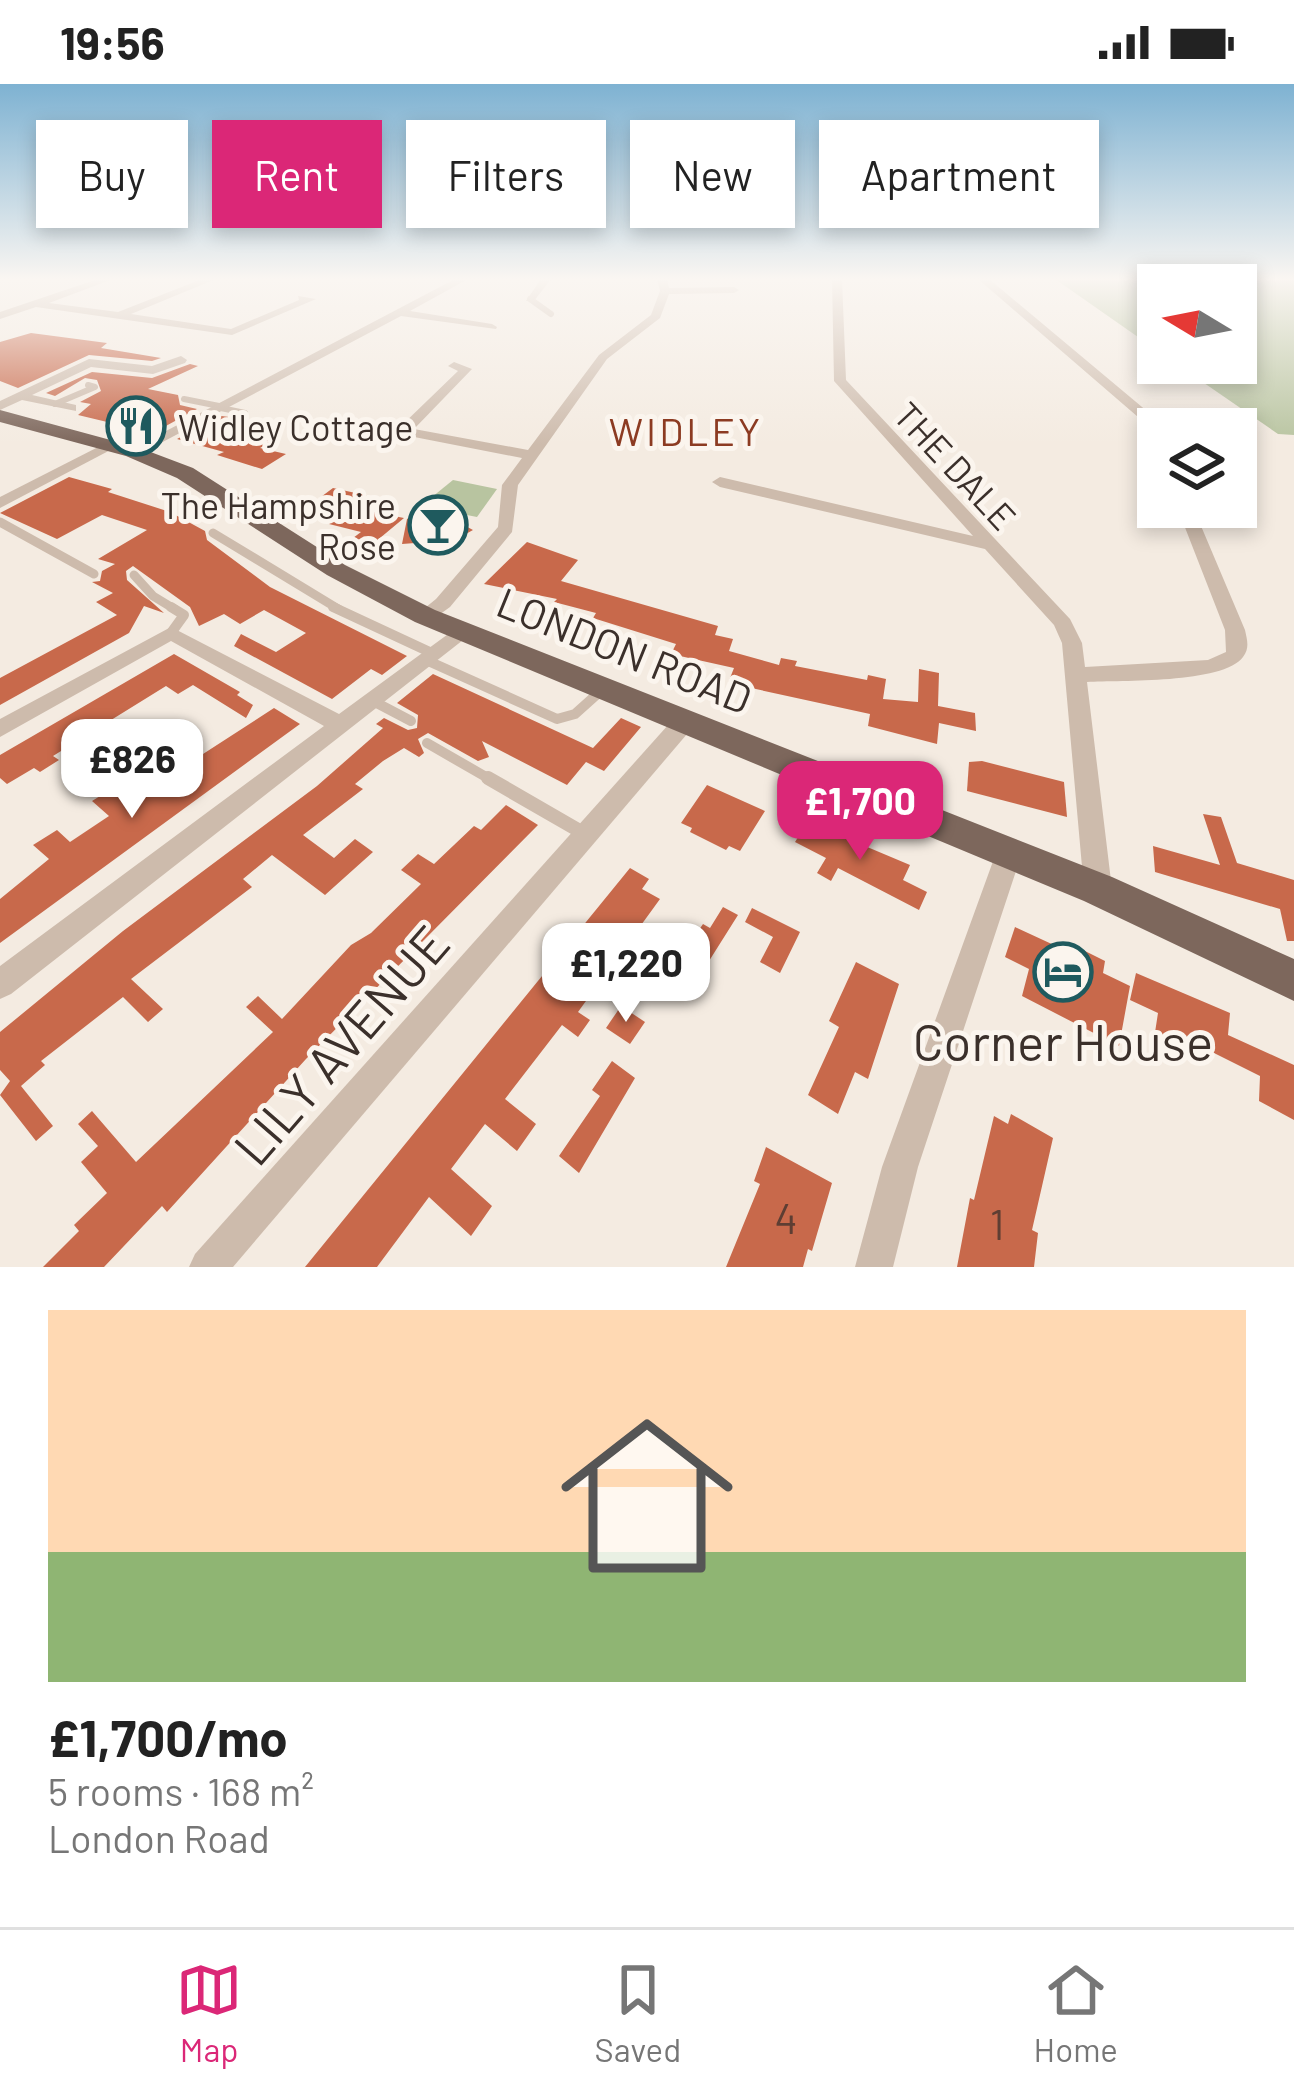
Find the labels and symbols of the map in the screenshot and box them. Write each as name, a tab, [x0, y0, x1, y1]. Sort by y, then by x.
north arrow	[1137, 264, 1257, 384]
street label: THE DALE	[886, 392, 1026, 538]
restaurant icon: Widley Cottage	[105, 395, 167, 457]
place label: Widley Cottage	[178, 405, 414, 448]
district label: WIDLEY	[609, 407, 763, 454]
place label: The Hampshire Rose	[160, 483, 396, 567]
bar icon: The Hampshire Rose	[407, 494, 469, 556]
street label: LONDON ROAD	[491, 575, 759, 723]
pin: £826	[61, 719, 203, 821]
pin: £1,700	[762, 761, 958, 863]
street label: LILY AVENUE	[220, 912, 460, 1176]
pin: £1,220	[528, 923, 724, 1025]
hotel icon: Corner House	[1032, 941, 1094, 1003]
place label: Corner House	[913, 1010, 1213, 1071]
house number: 4	[774, 1192, 798, 1242]
house number: 1	[990, 1198, 1004, 1248]

